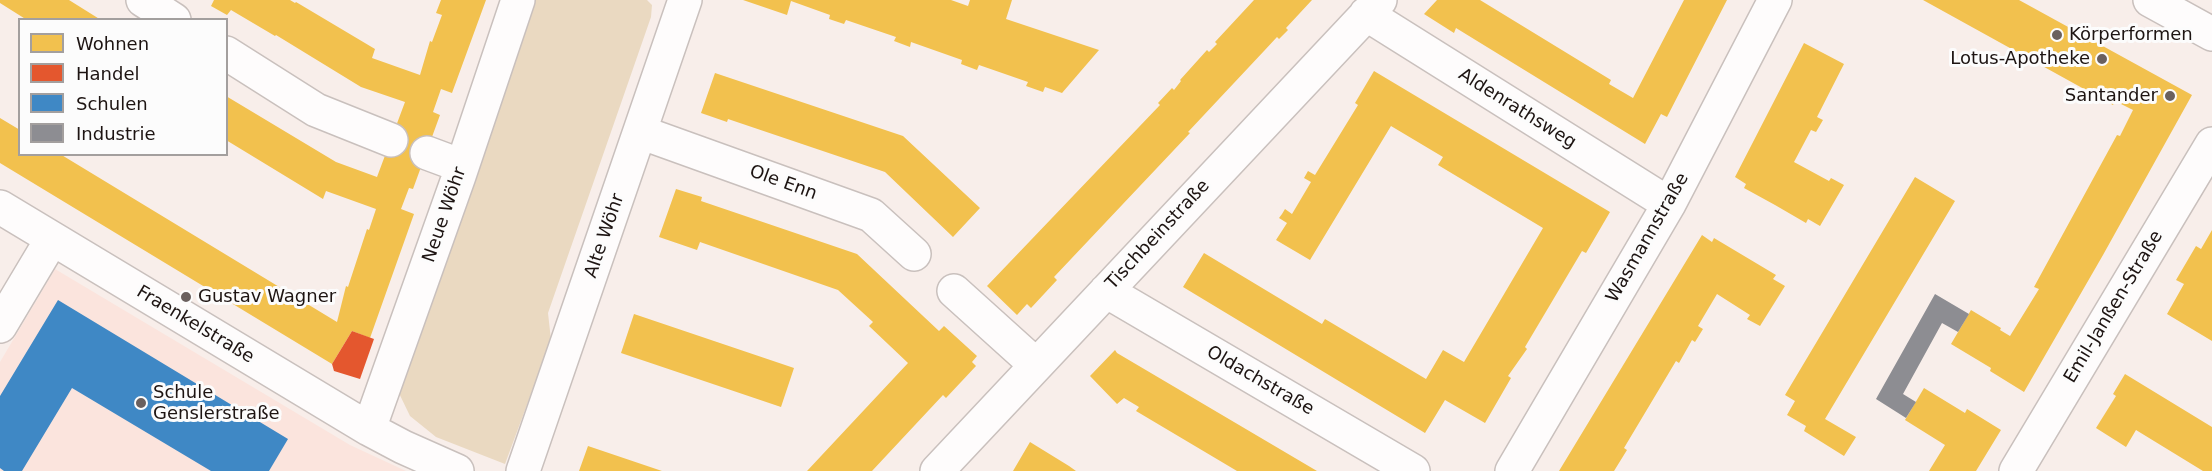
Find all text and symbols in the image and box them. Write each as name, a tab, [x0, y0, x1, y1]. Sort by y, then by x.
legend	[18, 18, 228, 156]
place label: Körperformen	[2069, 24, 2193, 46]
marker: Körperformen	[2050, 28, 2064, 42]
text: Wohnen	[76, 33, 149, 54]
place label: Lotus-Apotheke	[1950, 48, 2090, 70]
marker: Lotus-Apotheke	[2095, 52, 2109, 66]
text: Handel	[76, 63, 139, 84]
street label: Aldenrathsweg	[1454, 64, 1580, 154]
place label: Santander	[2065, 85, 2158, 107]
marker: Santander	[2163, 89, 2177, 103]
text: Schulen	[76, 93, 148, 114]
text: Industrie	[76, 123, 155, 144]
street label: Ole Enn	[746, 161, 820, 205]
street label: Neue Wöhr	[419, 165, 471, 265]
street label: Wasmannstraße	[1602, 170, 1694, 306]
street label: Tischbeinstraße	[1102, 176, 1214, 294]
street label: Alte Wöhr	[581, 191, 629, 281]
street label: Emil-Janßen-Straße	[2060, 227, 2168, 387]
street label: Fraenkelstraße	[132, 281, 258, 369]
place label: Gustav Wagner	[198, 286, 336, 308]
marker: Gustav Wagner	[179, 290, 193, 304]
street label: Oldachstraße	[1203, 342, 1317, 420]
place label: Schule Genslerstraße	[153, 382, 280, 424]
marker: Schule Genslerstraße	[134, 396, 148, 410]

